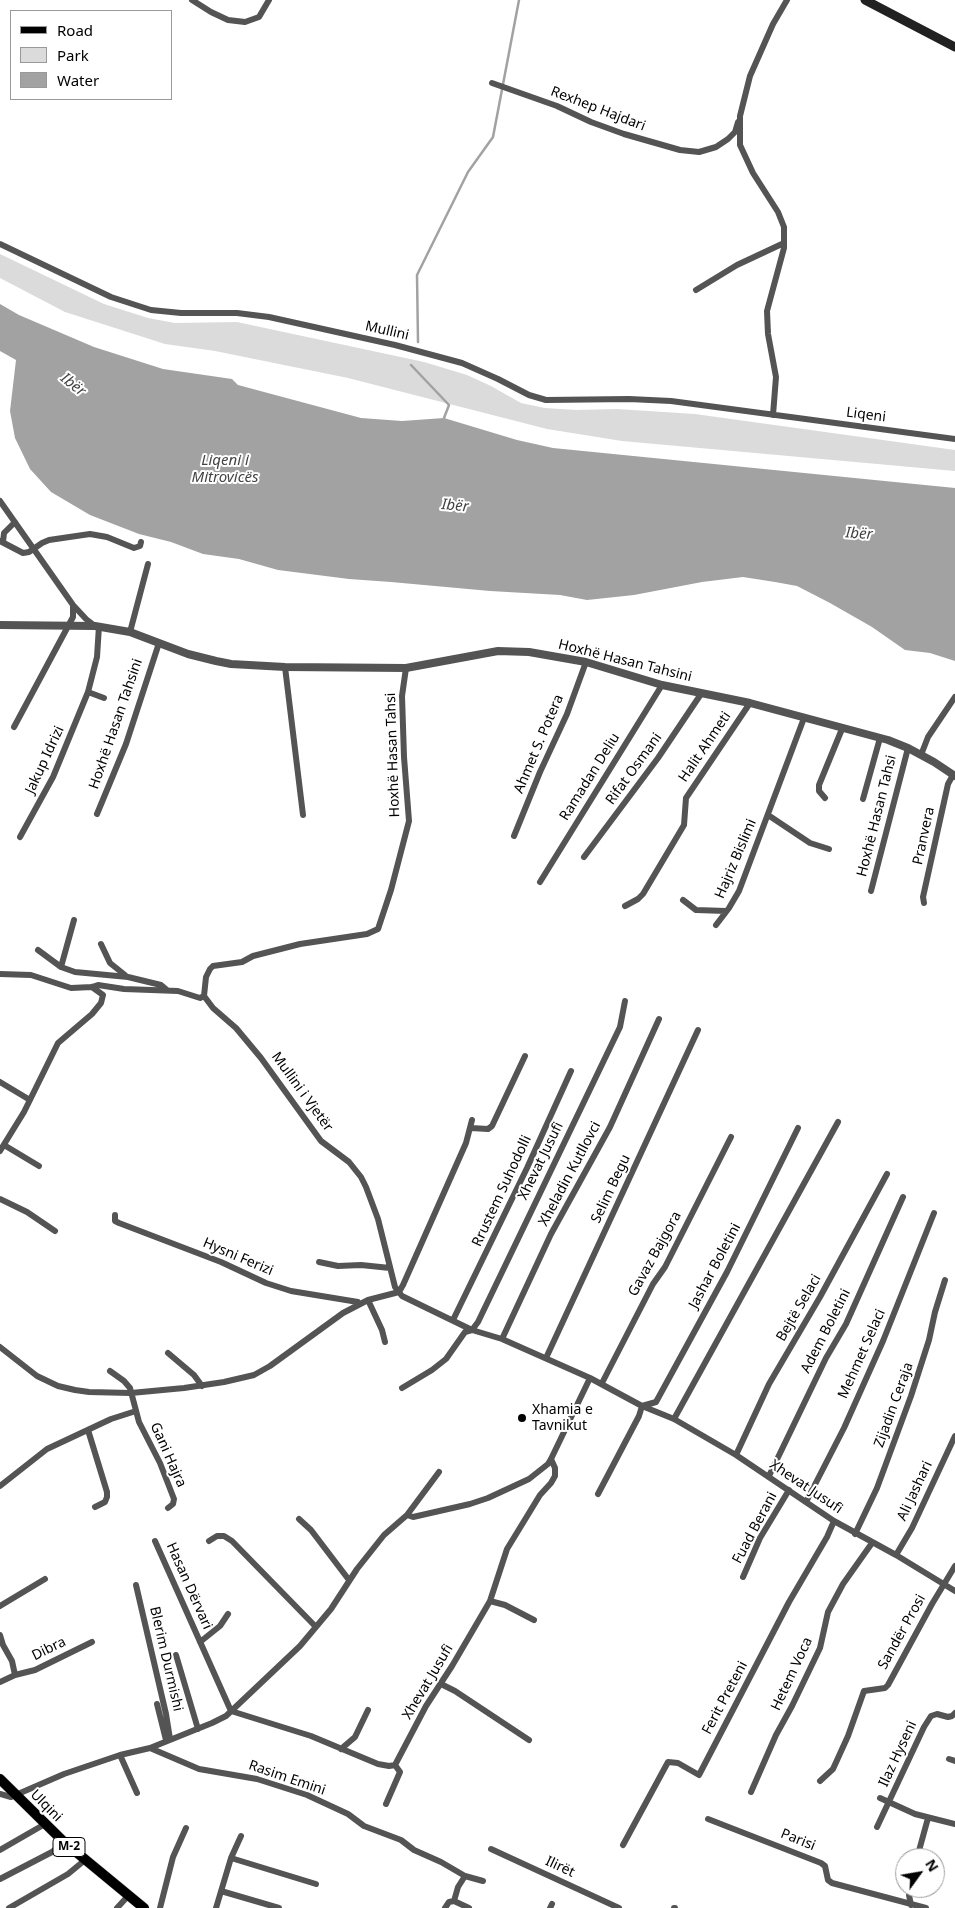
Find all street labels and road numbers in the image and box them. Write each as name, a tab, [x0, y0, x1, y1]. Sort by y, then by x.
street label: Rexhep Hajdari	[548, 83, 648, 135]
street label: Mullini	[363, 318, 411, 344]
street label: Liqeni	[845, 404, 887, 426]
street label: Hoxhë Hasan Tahsini	[557, 636, 693, 686]
street label: Hoxhë Hasan Tahsini	[86, 657, 146, 791]
street label: Hoxhë Hasan Tahsi	[382, 692, 404, 818]
street label: Ahmet S. Potera	[511, 692, 567, 796]
street label: Halit Ahmeti	[675, 709, 735, 785]
street label: Jakup Idrizi	[22, 723, 68, 797]
street label: Ramadan Deliu	[556, 730, 624, 824]
street label: Rifat Osmani	[602, 730, 666, 808]
street label: Hoxhë Hasan Tahsi	[854, 753, 900, 879]
street label: Pranvera	[910, 805, 938, 867]
street label: Hajriz Bislimi	[712, 817, 760, 901]
street label: Mullini i Vjetër	[268, 1049, 336, 1135]
street label: Xhevat Jusufi	[515, 1119, 567, 1203]
street label: Xheladin Kutllovci	[535, 1119, 605, 1229]
street label: Rrustem Suhodolli	[469, 1133, 535, 1249]
street label: Selim Begu	[588, 1152, 634, 1226]
street label: Gavaz Bajgora	[625, 1209, 685, 1299]
street label: Jashar Boletini	[685, 1220, 745, 1312]
street label: Hysni Ferizi	[200, 1235, 276, 1279]
street label: Bejtë Selaci	[773, 1272, 825, 1344]
street label: Adem Boletini	[798, 1286, 854, 1376]
street label: Mehmet Selaci	[835, 1307, 889, 1401]
street label: Zijadin Ceraja	[871, 1360, 917, 1450]
street label: Gani Hajra	[146, 1420, 190, 1490]
street label: Xhevat Jusufi	[766, 1456, 846, 1518]
street label: Ali Jashari	[894, 1458, 936, 1524]
street label: Fuad Berani	[729, 1489, 781, 1567]
street label: Hasan Dërvari	[162, 1540, 216, 1632]
street label: Sandër Prosi	[875, 1592, 929, 1672]
street label: Blerim Durmishi	[146, 1605, 186, 1713]
street label: Dibra	[29, 1634, 69, 1664]
street label: Hetem Voca	[768, 1635, 816, 1713]
street label: Xhevat Jusufi	[399, 1642, 457, 1722]
street label: Ferit Preteni	[699, 1659, 751, 1737]
street label: Ilaz Hyseni	[875, 1718, 921, 1790]
street label: Rasim Emini	[246, 1757, 328, 1799]
street label: Ulqini	[27, 1787, 65, 1825]
street label: Parisi	[778, 1825, 818, 1855]
road number: M-2	[53, 1838, 85, 1856]
street label: Ilirët	[543, 1853, 577, 1881]

